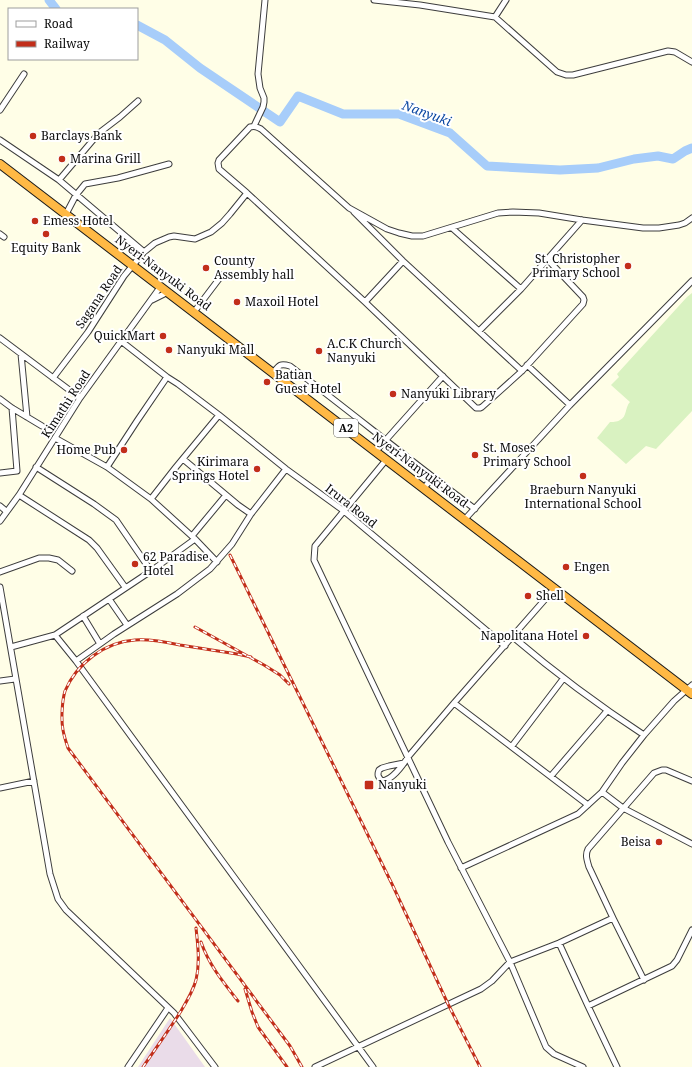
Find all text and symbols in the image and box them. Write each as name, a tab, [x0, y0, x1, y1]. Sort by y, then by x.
legend	[8, 8, 138, 60]
text: Road	[44, 15, 74, 32]
text: Railway	[44, 35, 90, 52]
water label: Nanyuki	[399, 95, 454, 130]
place label: Barclays Bank	[41, 127, 123, 144]
marker: Barclays Bank	[28, 131, 38, 141]
place label: Marina Grill	[70, 150, 141, 167]
marker: Marina Grill	[57, 154, 67, 164]
place label: Emess Hotel	[43, 212, 113, 229]
marker: Emess Hotel	[30, 216, 40, 226]
marker: Equity Bank	[41, 229, 51, 239]
street label: Nyeri-Nanyuki Road	[112, 231, 215, 315]
place label: Equity Bank	[11, 239, 82, 256]
place label: St. Christopher Primary School	[532, 250, 620, 281]
place label: County Assembly hall	[214, 252, 294, 283]
street label: Sagana Road	[71, 261, 126, 332]
marker: St. Christopher Primary School	[623, 261, 633, 271]
marker: County Assembly hall	[201, 263, 211, 273]
place label: Maxoil Hotel	[245, 293, 319, 310]
marker: Maxoil Hotel	[232, 297, 242, 307]
place label: QuickMart	[94, 327, 155, 344]
marker: QuickMart	[158, 331, 168, 341]
place label: A.C.K Church Nanyuki	[327, 335, 402, 366]
place label: Nanyuki Mall	[177, 341, 255, 358]
marker: Nanyuki Mall	[164, 345, 174, 355]
marker: A.C.K Church Nanyuki	[314, 346, 324, 356]
street label: Kimathi Road	[37, 366, 94, 441]
place label: Batian Guest Hotel	[275, 366, 341, 397]
marker: Batian Guest Hotel	[262, 377, 272, 387]
place label: Nanyuki Library	[401, 385, 496, 402]
marker: Nanyuki Library	[388, 389, 398, 399]
road number: A2	[334, 419, 358, 437]
street label: Nyeri-Nanyuki Road	[369, 428, 472, 512]
place label: St. Moses Primary School	[483, 439, 571, 470]
place label: Home Pub	[56, 441, 116, 458]
marker: Home Pub	[119, 445, 129, 455]
marker: St. Moses Primary School	[470, 450, 480, 460]
place label: Kirimara Springs Hotel	[172, 453, 249, 484]
marker: Kirimara Springs Hotel	[252, 464, 262, 474]
marker: Braeburn Nanyuki International School	[578, 471, 588, 481]
street label: Irura Road	[322, 480, 381, 532]
place label: Braeburn Nanyuki International School	[525, 481, 642, 512]
place label: 62 Paradise Hotel	[143, 548, 209, 579]
place label: Engen	[574, 558, 610, 575]
marker: 62 Paradise Hotel	[130, 559, 140, 569]
marker: Engen	[561, 562, 571, 572]
place label: Shell	[536, 587, 564, 604]
marker: Shell	[523, 591, 533, 601]
place label: Napolitana Hotel	[481, 627, 578, 644]
marker: Napolitana Hotel	[581, 631, 591, 641]
place label: Nanyuki	[378, 776, 427, 793]
marker: Nanyuki	[363, 779, 375, 791]
place label: Beisa	[621, 833, 651, 850]
marker: Beisa	[654, 837, 664, 847]

